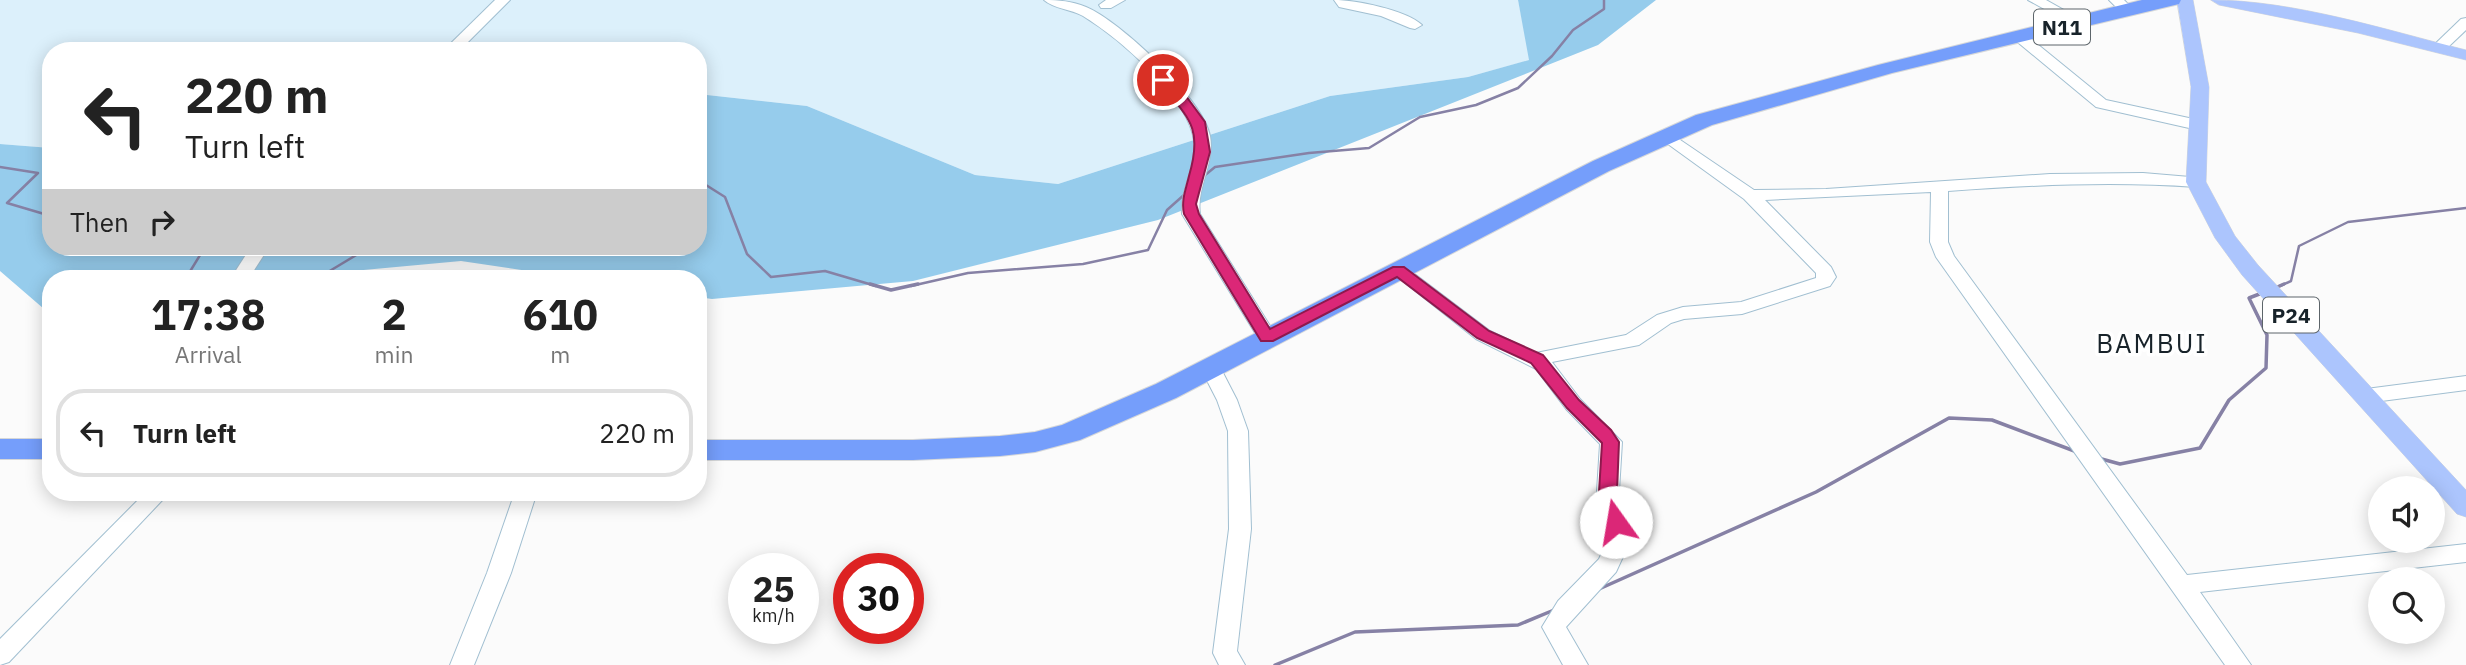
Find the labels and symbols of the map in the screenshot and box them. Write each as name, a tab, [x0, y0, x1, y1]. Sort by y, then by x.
road number: N11	[2034, 10, 2090, 44]
pin	[1133, 50, 1193, 110]
road number: P24	[2263, 298, 2319, 332]
district label: BAMBUI	[2096, 326, 2208, 360]
position arrow	[1579, 485, 1653, 559]
speed limit sign: 30	[833, 553, 924, 644]

